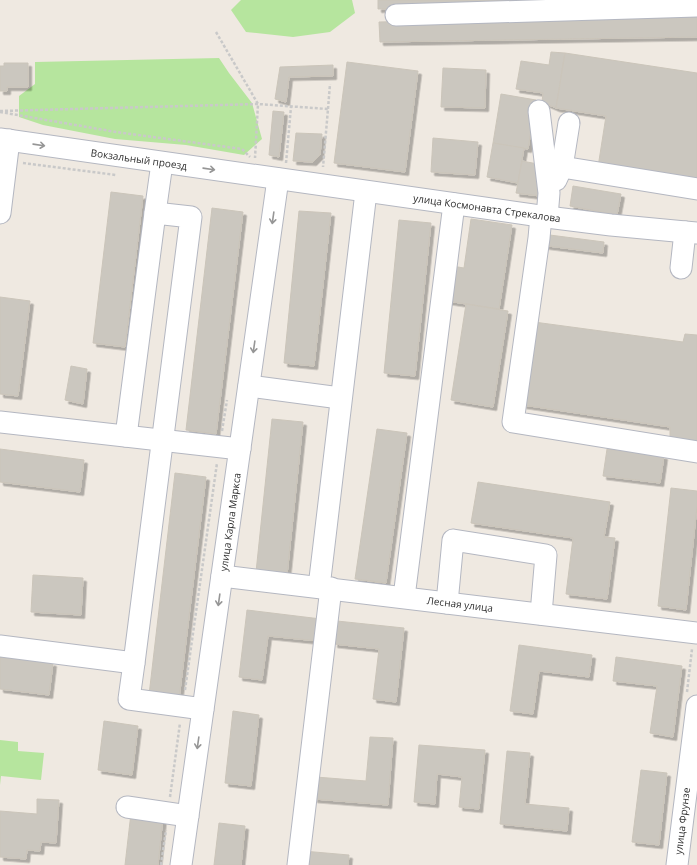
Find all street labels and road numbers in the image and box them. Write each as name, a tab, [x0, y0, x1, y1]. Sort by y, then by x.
street label: Вокзальный проезд	[90, 145, 188, 173]
street label: улица Космонавта Стрекалова	[412, 191, 562, 225]
street label: улица Карла Маркса	[216, 472, 244, 572]
street label: Лесная улица	[426, 593, 494, 615]
street label: улица Фрунзе	[671, 786, 693, 855]

